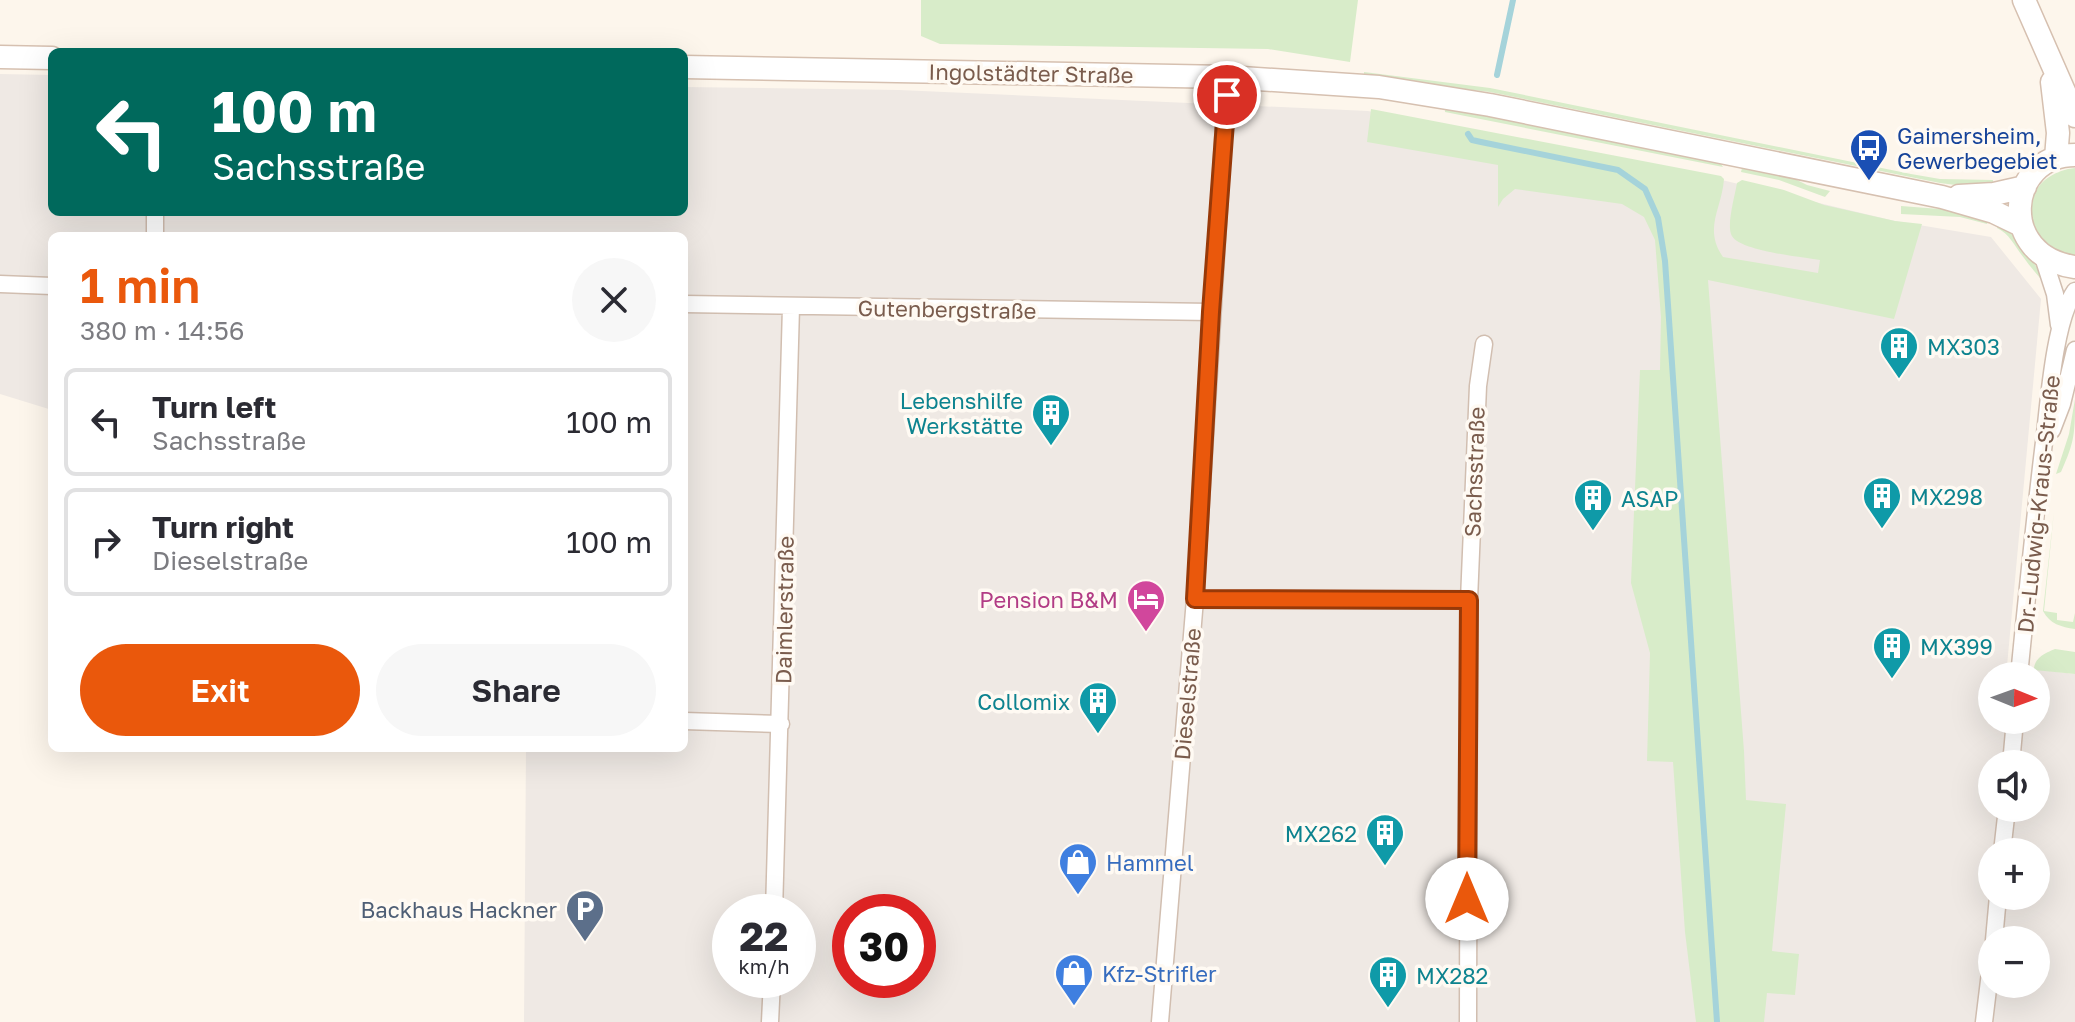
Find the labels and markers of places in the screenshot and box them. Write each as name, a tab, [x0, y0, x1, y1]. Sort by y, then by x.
pin	[1193, 61, 1261, 129]
place label: Gaimersheim, Gewerbegebiet	[1897, 122, 2058, 174]
bus stop icon: Gaimersheim, Gewerbegebiet	[1848, 127, 1890, 182]
building icon: MX303	[1878, 325, 1920, 380]
place label: MX303	[1927, 333, 2000, 360]
place label: Lebenshilfe Werkstätte	[900, 387, 1023, 439]
building icon: Lebenshilfe Werkstätte	[1030, 392, 1072, 447]
building icon: MX298	[1861, 475, 1903, 530]
building icon: ASAP	[1572, 477, 1614, 532]
place label: MX298	[1910, 483, 1983, 510]
place label: ASAP	[1621, 485, 1679, 512]
hotel icon: Pension B&M	[1125, 578, 1167, 633]
place label: Pension B&M	[979, 586, 1118, 613]
building icon: MX399	[1871, 625, 1913, 680]
place label: MX399	[1920, 633, 1993, 660]
building icon: Collomix	[1077, 680, 1119, 735]
place label: Collomix	[977, 688, 1070, 715]
building icon: MX262	[1364, 812, 1406, 867]
place label: MX262	[1285, 820, 1357, 847]
shop icon: Hammel	[1057, 841, 1099, 896]
place label: Hammel	[1106, 849, 1194, 876]
parking icon: Backhaus Hackner	[564, 888, 606, 943]
place label: Backhaus Hackner	[361, 896, 557, 923]
shop icon: Kfz-Strifler	[1053, 952, 1095, 1007]
building icon: MX282	[1367, 954, 1409, 1009]
place label: Kfz-Strifler	[1102, 960, 1217, 987]
place label: MX282	[1416, 962, 1488, 989]

